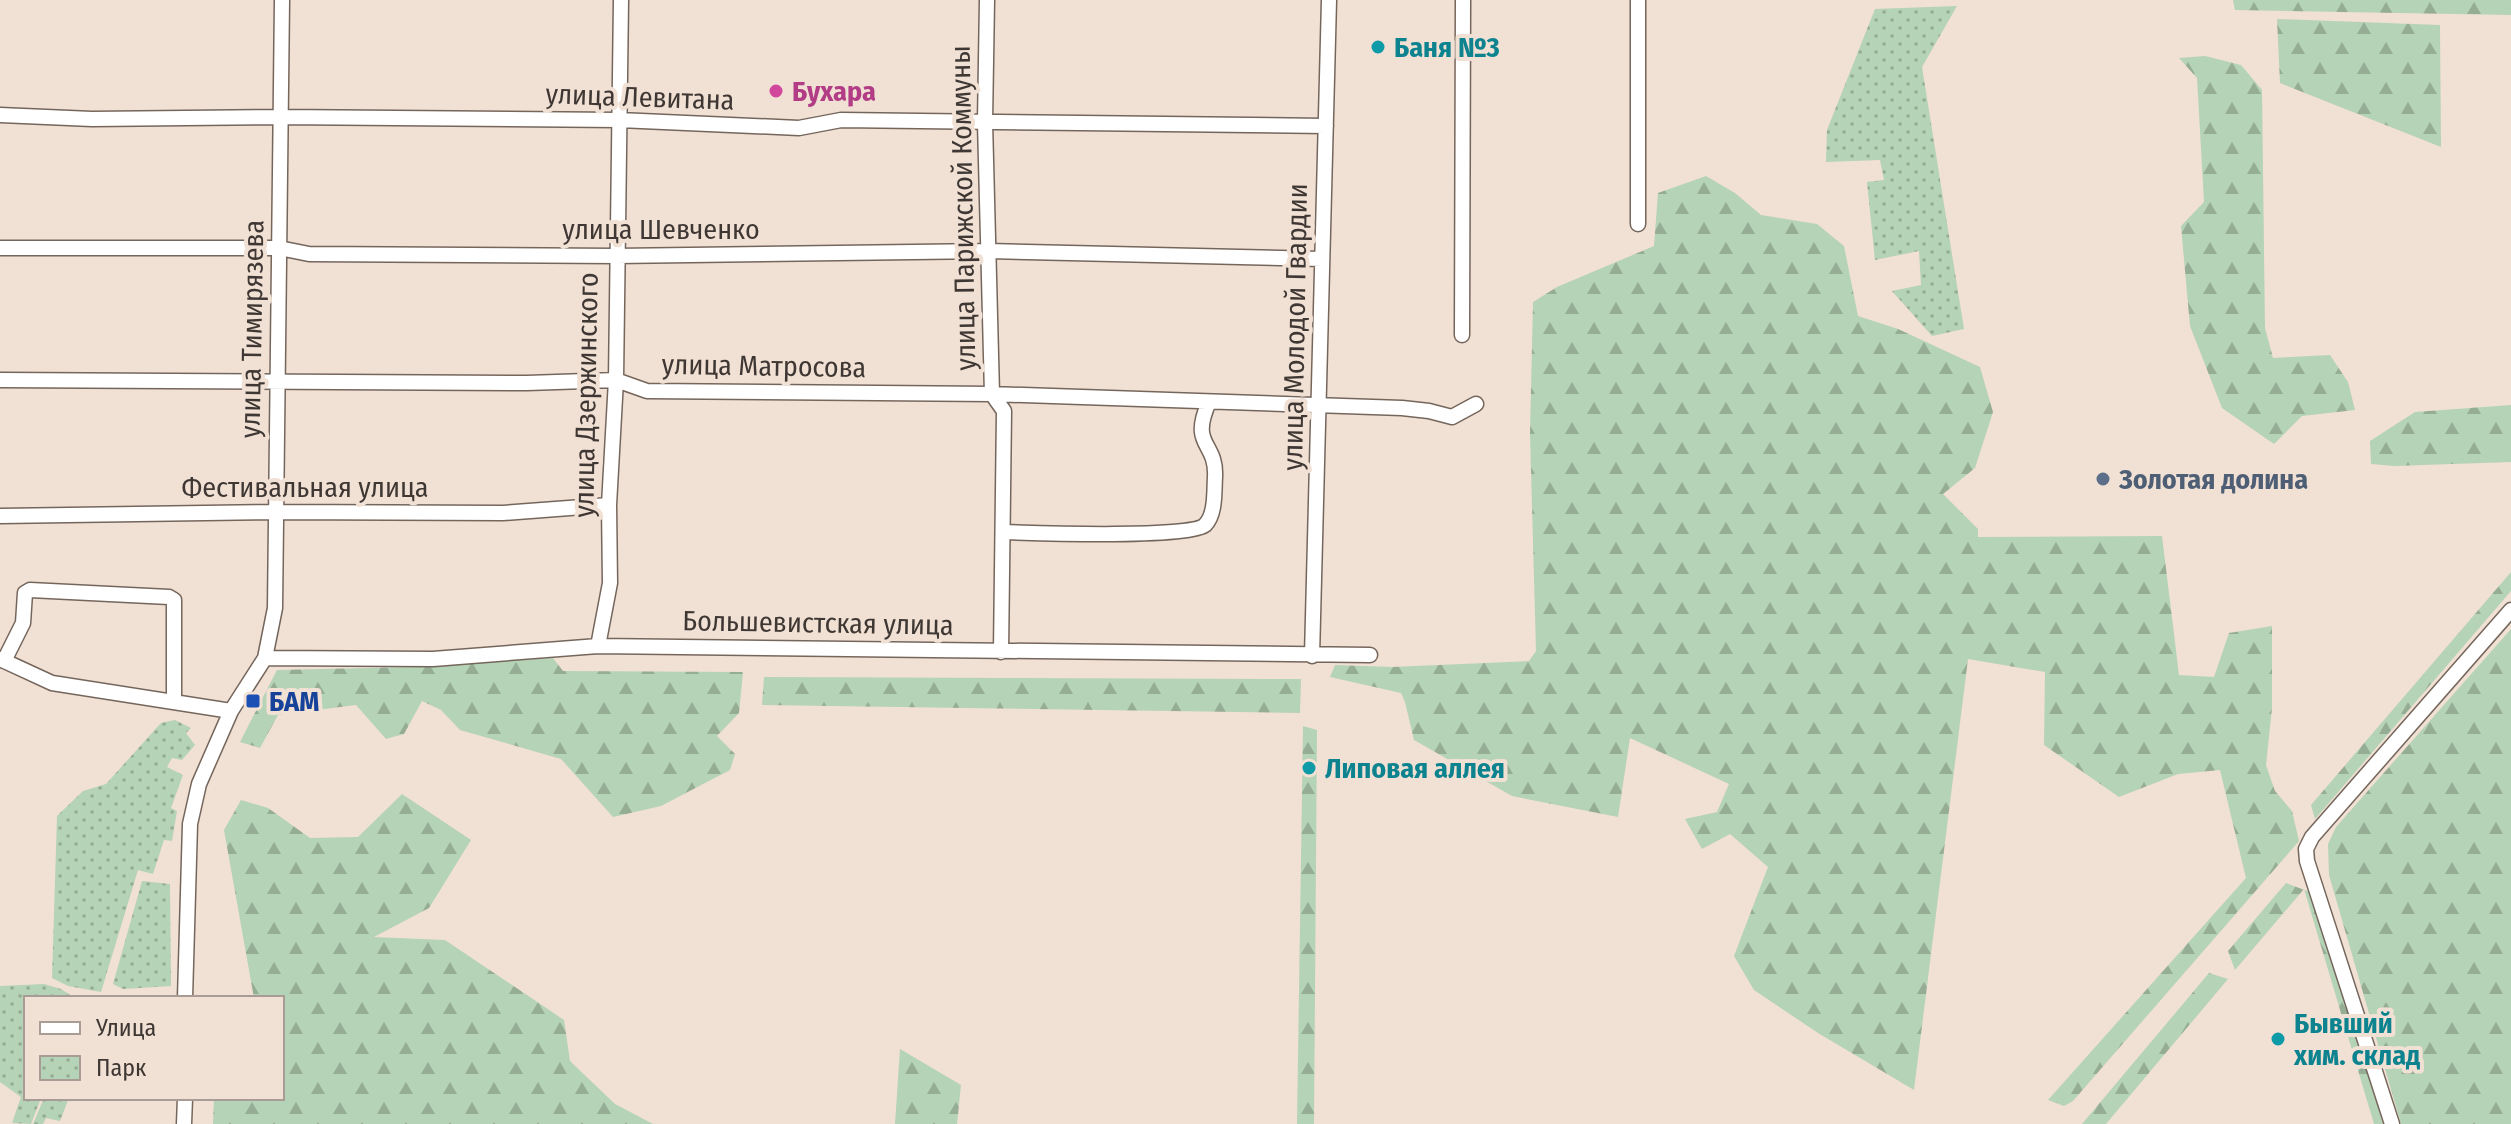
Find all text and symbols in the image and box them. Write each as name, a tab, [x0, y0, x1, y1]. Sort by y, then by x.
place label: Баня №3	[1394, 31, 1500, 64]
marker: Баня №3	[1369, 38, 1387, 56]
street label: улица Парижской Коммуны	[944, 45, 982, 371]
place label: Бухара	[792, 75, 876, 108]
street label: улица Левитана	[545, 77, 735, 117]
marker: Бухара	[767, 82, 785, 100]
street label: улица Молодой Гвардии	[1276, 183, 1314, 471]
street label: улица Шевченко	[562, 213, 760, 246]
street label: улица Тимирязева	[234, 220, 270, 438]
street label: улица Дзержинского	[567, 272, 605, 518]
street label: улица Матросова	[661, 348, 867, 384]
place label: Золотая долина	[2118, 463, 2308, 496]
marker: Золотая долина	[2094, 470, 2112, 488]
street label: Фестивальная улица	[182, 471, 429, 504]
street label: Большевистская улица	[682, 604, 954, 642]
place label: БАМ	[269, 685, 319, 718]
marker: БАМ	[244, 692, 262, 710]
place label: Липовая аллея	[1325, 752, 1505, 785]
marker: Липовая аллея	[1300, 759, 1318, 777]
legend	[24, 996, 284, 1100]
place label: Бывший хим. склад	[2293, 1007, 2420, 1072]
text: Улица	[95, 1014, 156, 1042]
marker: Бывший хим. склад	[2269, 1030, 2287, 1048]
text: Парк	[96, 1054, 147, 1082]

